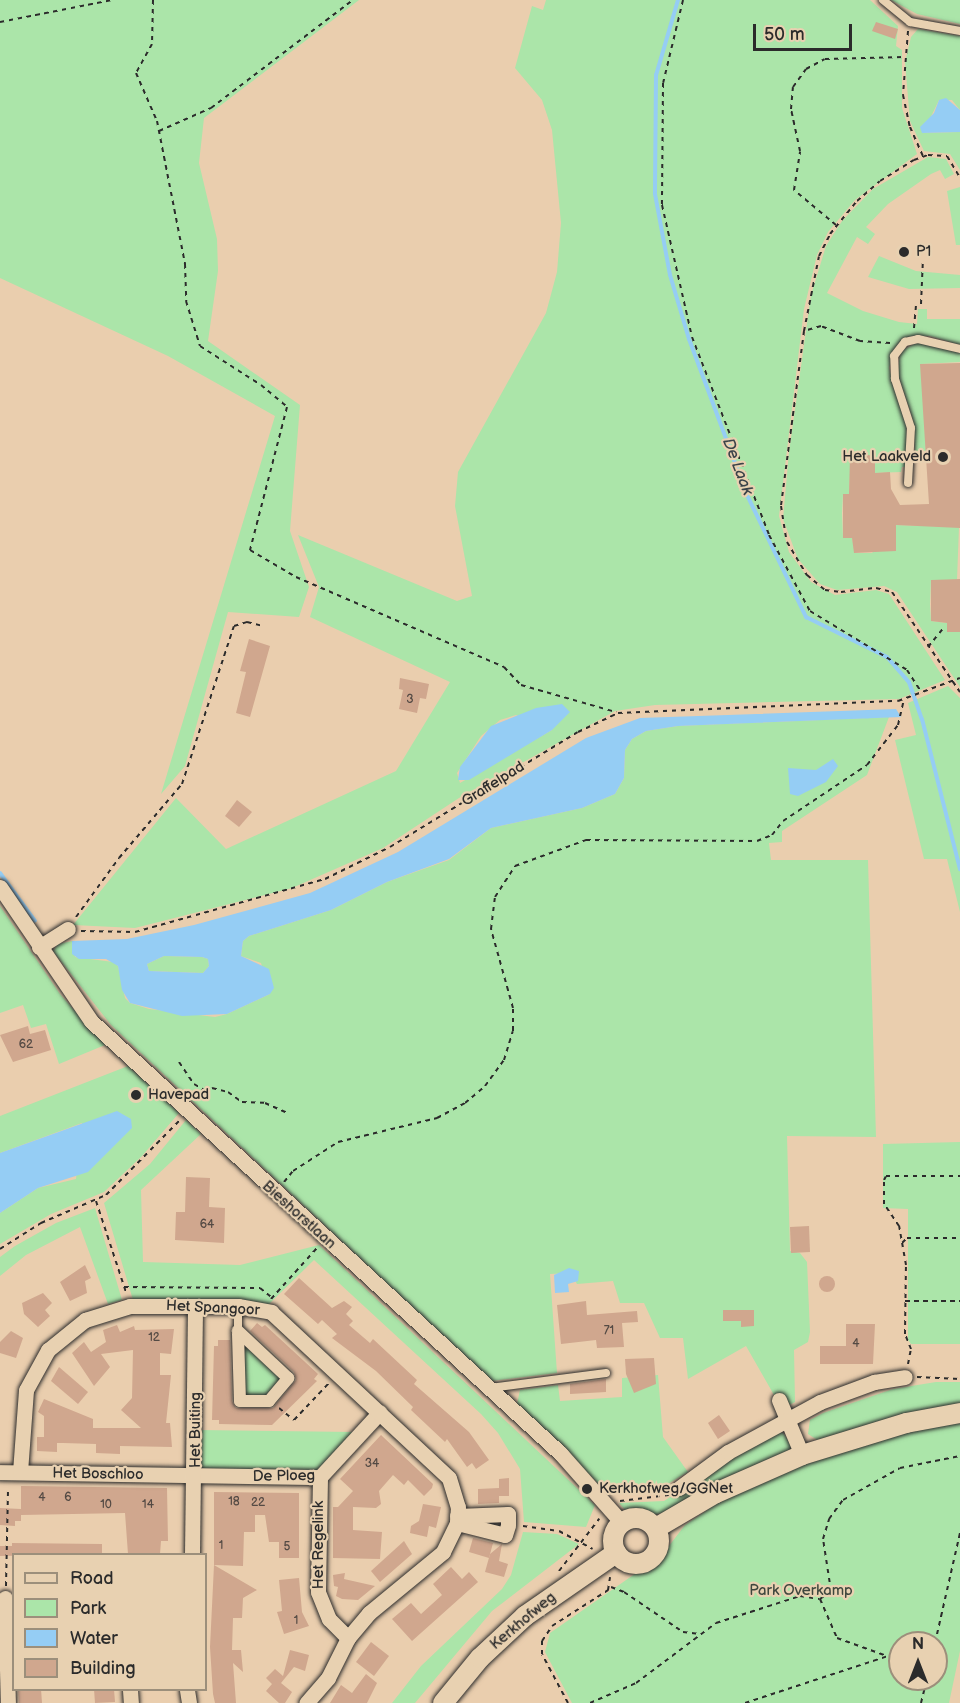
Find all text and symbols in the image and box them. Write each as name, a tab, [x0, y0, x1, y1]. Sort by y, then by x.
scale bar	[756, 12, 855, 50]
text: 50 m	[764, 24, 805, 45]
place label: P1	[916, 243, 931, 261]
marker: P1	[897, 245, 911, 259]
water label: De Laak	[717, 436, 757, 498]
place label: Het Laakveld	[842, 448, 931, 466]
marker: Het Laakveld	[936, 450, 950, 464]
house number: 3	[406, 693, 414, 707]
street label: Graffelpad	[458, 758, 528, 810]
house number: 62	[19, 1038, 33, 1052]
place label: Havepad	[148, 1086, 209, 1104]
marker: Havepad	[129, 1088, 143, 1102]
street label: Bieshorstlaan	[258, 1177, 340, 1253]
house number: 64	[200, 1218, 214, 1232]
street label: Het Spangoor	[165, 1297, 261, 1319]
house number: 71	[604, 1324, 614, 1338]
house number: 12	[148, 1331, 160, 1345]
house number: 4	[852, 1337, 860, 1351]
street label: Het Buiting	[187, 1392, 205, 1468]
house number: 34	[365, 1457, 379, 1471]
street label: Het Boschloo	[52, 1464, 144, 1484]
street label: De Ploeg	[253, 1466, 315, 1486]
place label: Kerkhofweg/GGNet	[599, 1480, 733, 1498]
marker: Kerkhofweg/GGNet	[580, 1482, 594, 1496]
house number: 4	[38, 1491, 46, 1505]
house number: 6	[64, 1491, 72, 1505]
house number: 18	[228, 1495, 240, 1509]
house number: 22	[251, 1496, 265, 1510]
house number: 10	[100, 1498, 112, 1512]
house number: 14	[142, 1498, 154, 1512]
street label: Het Regelink	[310, 1501, 328, 1589]
house number: 1	[219, 1539, 223, 1553]
house number: 5	[284, 1540, 290, 1554]
legend	[12, 1553, 207, 1691]
text: Road	[70, 1568, 114, 1589]
park label: Park Overkamp	[749, 1582, 853, 1600]
street label: Kerkhofweg	[487, 1588, 559, 1654]
text: Park	[70, 1598, 106, 1619]
house number: 1	[294, 1614, 298, 1628]
text: Water	[70, 1628, 118, 1649]
north arrow	[888, 1631, 948, 1691]
text: N	[912, 1635, 924, 1654]
text: Building	[70, 1658, 136, 1679]

